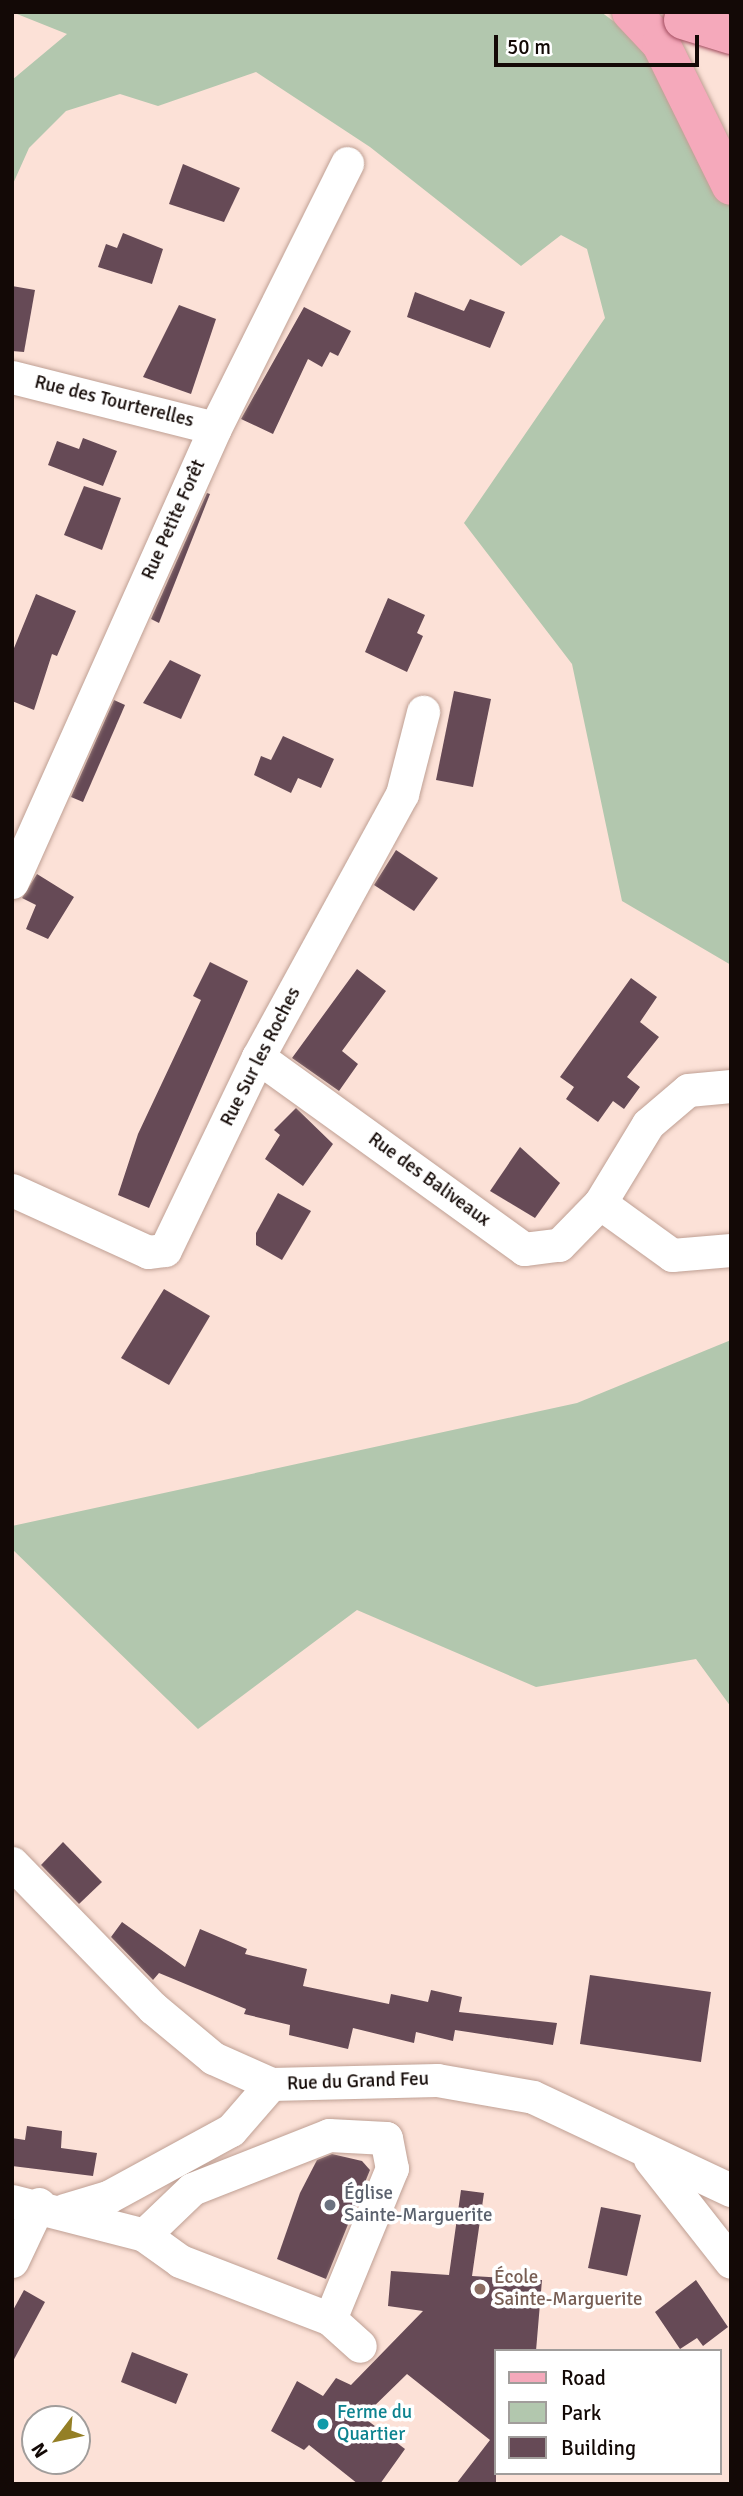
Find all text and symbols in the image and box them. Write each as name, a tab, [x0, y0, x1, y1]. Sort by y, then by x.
scale bar	[498, 21, 703, 65]
text: 50 m	[507, 34, 551, 60]
street label: Rue des Tourterelles	[32, 371, 196, 433]
street label: Rue Petite Forêt	[137, 457, 211, 583]
street label: Rue Sur les Roches	[216, 984, 306, 1130]
street label: Rue des Baliveaux	[364, 1128, 494, 1232]
street label: Rue du Grand Feu	[287, 2068, 429, 2096]
place label: Église Sainte-Marguerite	[344, 2183, 492, 2227]
marker: Église Sainte-Marguerite	[322, 2197, 338, 2213]
place label: École Sainte-Marguerite	[494, 2267, 642, 2311]
marker: École Sainte-Marguerite	[472, 2281, 488, 2297]
legend	[494, 2349, 722, 2475]
text: Road	[561, 2365, 606, 2391]
text: Park	[561, 2400, 601, 2426]
place label: Ferme du Quartier	[337, 2402, 412, 2446]
north arrow	[21, 2405, 91, 2475]
marker: Ferme du Quartier	[315, 2416, 331, 2432]
text: Building	[561, 2435, 636, 2461]
text: N	[26, 2438, 54, 2462]

